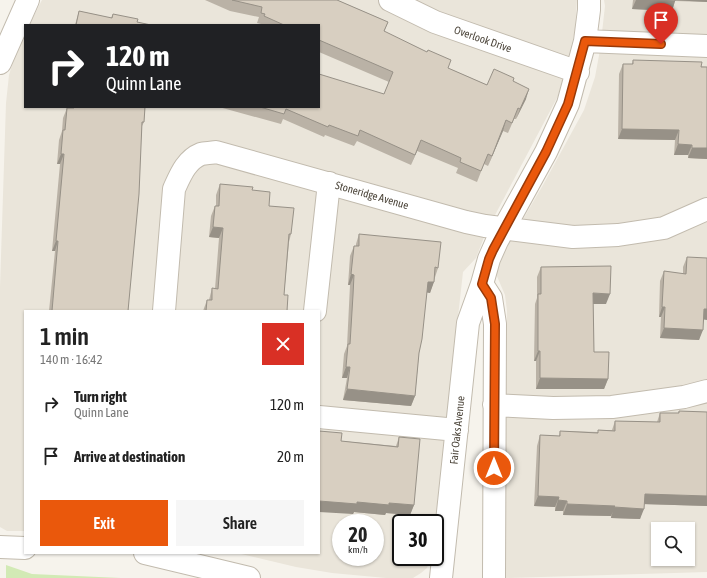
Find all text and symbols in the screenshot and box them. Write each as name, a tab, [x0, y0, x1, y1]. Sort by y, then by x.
pin	[644, 3, 678, 44]
icon: arrive	[650, 9, 672, 31]
street label: Overlook Drive	[453, 24, 513, 54]
icon: right	[40, 40, 92, 92]
text: 120 m	[106, 40, 169, 72]
text: Quinn Lane	[106, 73, 182, 94]
street label: Stoneridge Avenue	[334, 179, 410, 211]
text: 1 min	[40, 323, 89, 350]
button: close	[262, 323, 304, 365]
text: 140 m · 16:42	[40, 352, 103, 367]
text: Turn right	[74, 388, 127, 405]
icon: right	[40, 393, 62, 415]
street label: Fair Oaks Avenue	[447, 395, 467, 465]
text: 120 m	[270, 396, 304, 413]
text: Quinn Lane	[74, 405, 129, 420]
icon: arrive	[40, 445, 62, 467]
position arrow	[473, 447, 515, 489]
text: Arrive at destination	[74, 448, 185, 465]
text: 20 m	[277, 448, 304, 465]
button: Exit	[40, 500, 168, 546]
button: Share	[176, 500, 304, 546]
speed limit sign: 30	[392, 514, 444, 566]
map controls	[651, 522, 695, 566]
button: search	[651, 522, 695, 566]
text: 20	[349, 523, 367, 546]
text: km/h	[348, 544, 368, 555]

